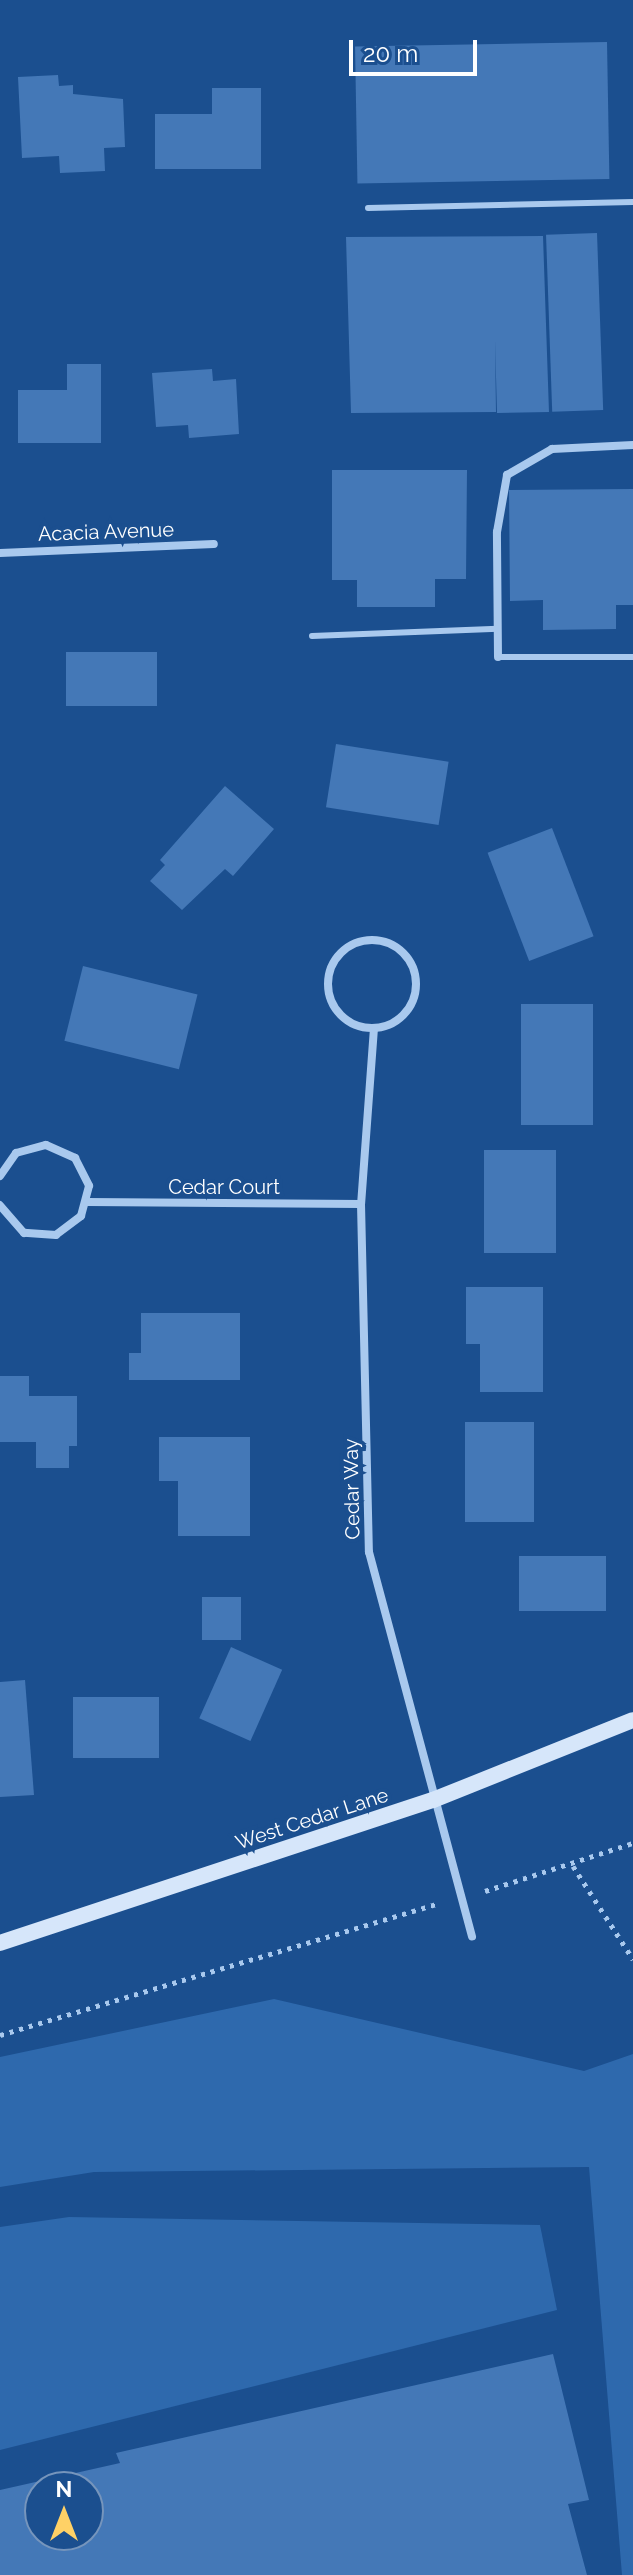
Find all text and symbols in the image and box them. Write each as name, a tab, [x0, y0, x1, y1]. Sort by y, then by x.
scale bar	[353, 24, 481, 74]
text: 20 m	[363, 39, 418, 68]
street label: Acacia Avenue	[37, 518, 175, 546]
street label: Cedar Court	[168, 1175, 280, 1199]
street label: Cedar Way	[339, 1438, 365, 1540]
street label: West Cedar Lane	[232, 1783, 392, 1855]
north arrow	[24, 2471, 104, 2551]
text: N	[56, 2476, 72, 2502]

